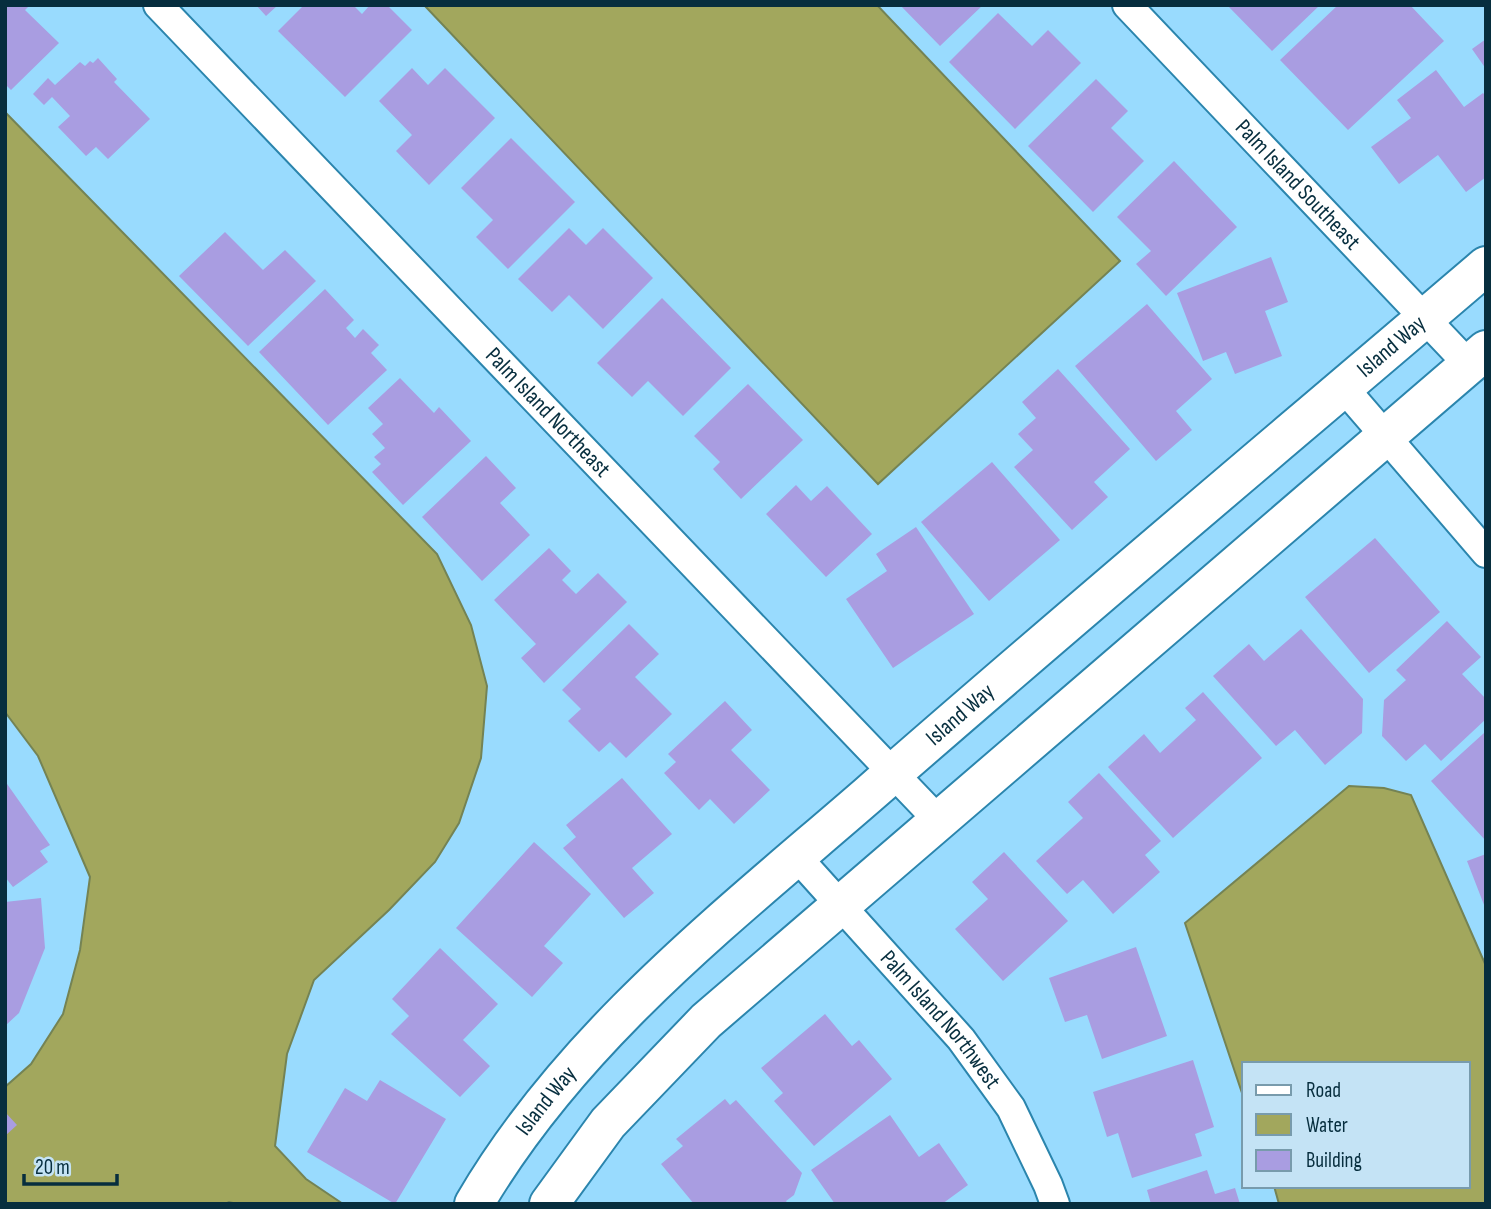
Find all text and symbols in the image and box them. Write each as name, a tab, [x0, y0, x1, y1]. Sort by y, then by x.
street label: Palm Island Southeast	[1229, 114, 1366, 256]
street label: Island Way	[1351, 310, 1432, 384]
street label: Palm Island Northeast	[480, 342, 616, 483]
street label: Island Way	[920, 677, 1000, 752]
street label: Palm Island Northwest	[874, 945, 1007, 1094]
street label: Island Way	[510, 1060, 582, 1141]
legend	[1242, 1062, 1470, 1188]
text: Road	[1306, 1078, 1341, 1103]
text: Water	[1306, 1113, 1348, 1138]
scale bar	[24, 1142, 117, 1186]
text: Building	[1306, 1148, 1362, 1173]
text: 20 m	[35, 1155, 70, 1180]

